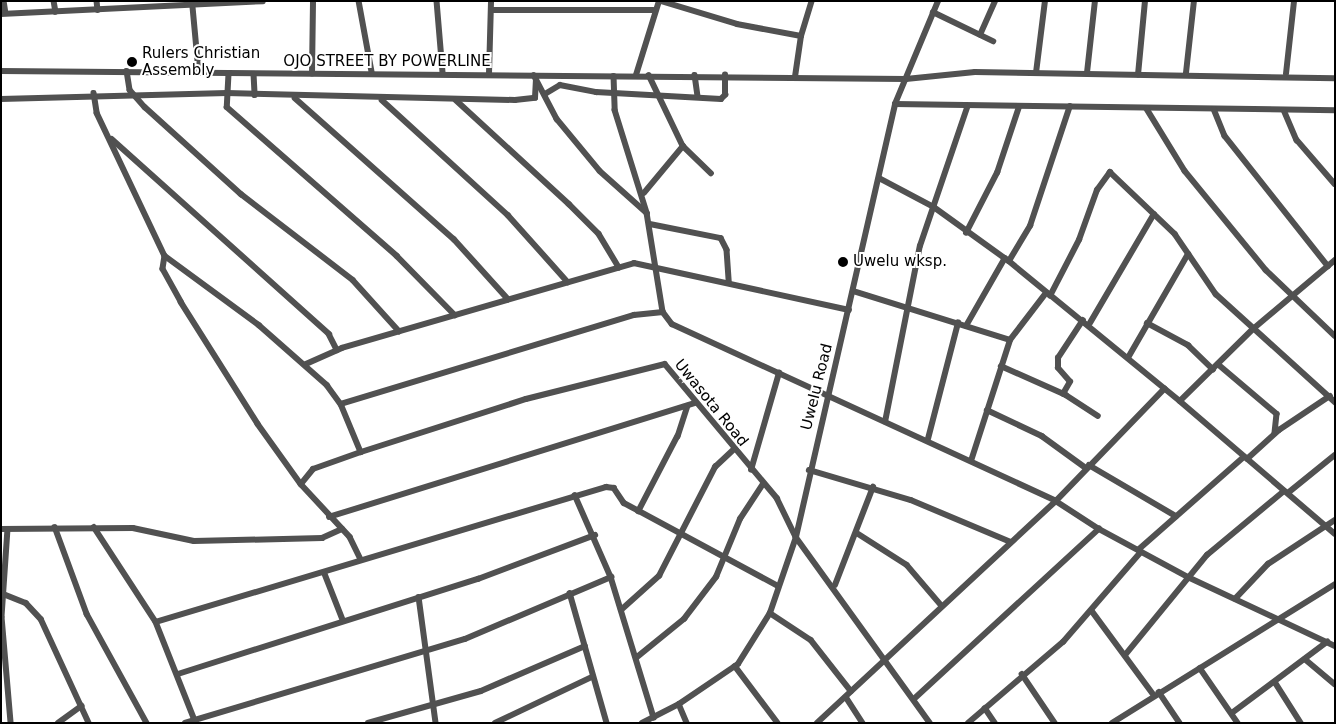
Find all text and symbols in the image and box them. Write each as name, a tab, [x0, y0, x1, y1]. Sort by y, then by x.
place label: Rulers Christian Assembly	[142, 44, 260, 79]
street label: OJO STREET BY POWERLINE	[283, 53, 491, 71]
marker: Rulers Christian Assembly	[126, 56, 138, 68]
place label: Uwelu wksp.	[853, 253, 947, 271]
marker: Uwelu wksp.	[837, 256, 849, 268]
street label: Uwelu Road	[798, 342, 836, 432]
street label: Uwasota Road	[670, 356, 752, 450]

